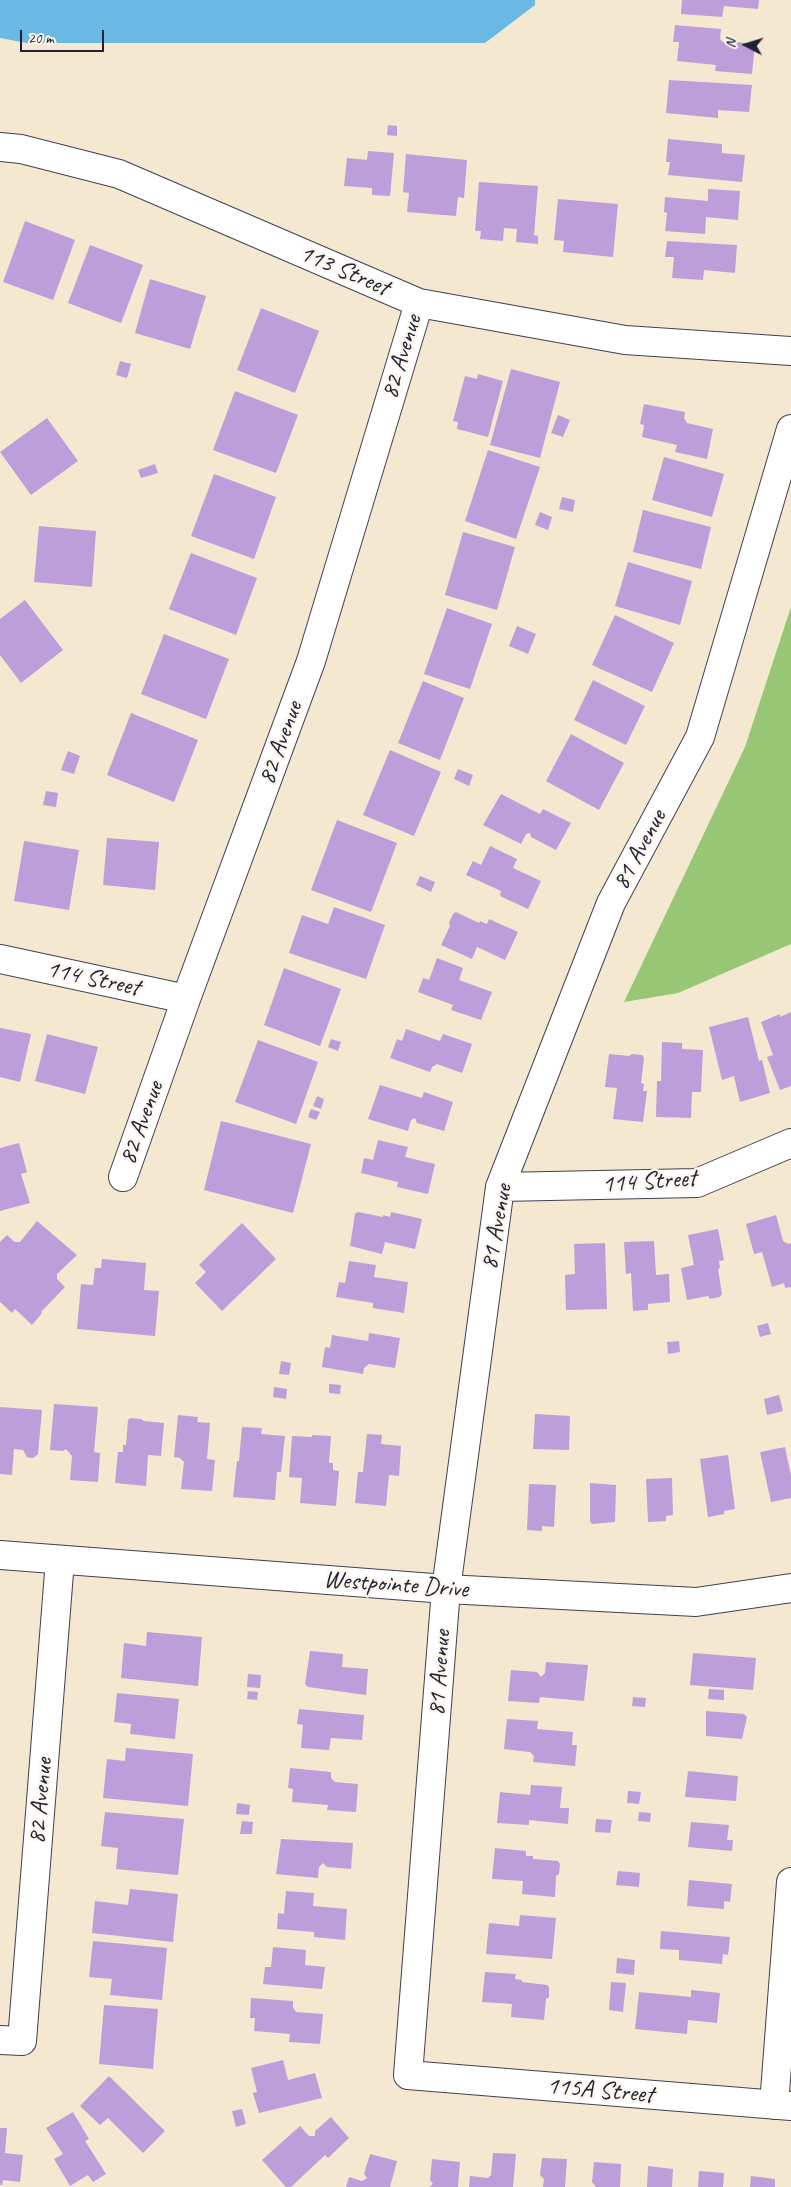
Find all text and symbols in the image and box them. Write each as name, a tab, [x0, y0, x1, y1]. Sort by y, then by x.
scale bar	[22, 20, 106, 52]
north arrow	[721, 20, 771, 70]
text: 20 m	[28, 29, 54, 48]
text: N	[722, 39, 739, 49]
street label: 113 Street	[295, 239, 393, 303]
street label: 82 Avenue	[375, 311, 429, 403]
street label: 82 Avenue	[252, 697, 310, 789]
street label: 81 Avenue	[607, 805, 673, 895]
street label: 114 Street	[44, 955, 142, 1003]
street label: 82 Avenue	[113, 1077, 171, 1169]
street label: 114 Street	[601, 1164, 697, 1200]
street label: 81 Avenue	[475, 1182, 519, 1272]
street label: Westpointe Drive	[323, 1565, 469, 1605]
street label: 81 Avenue	[422, 1629, 458, 1717]
street label: 82 Avenue	[22, 1757, 60, 1845]
street label: 115A Street	[545, 2071, 655, 2111]

